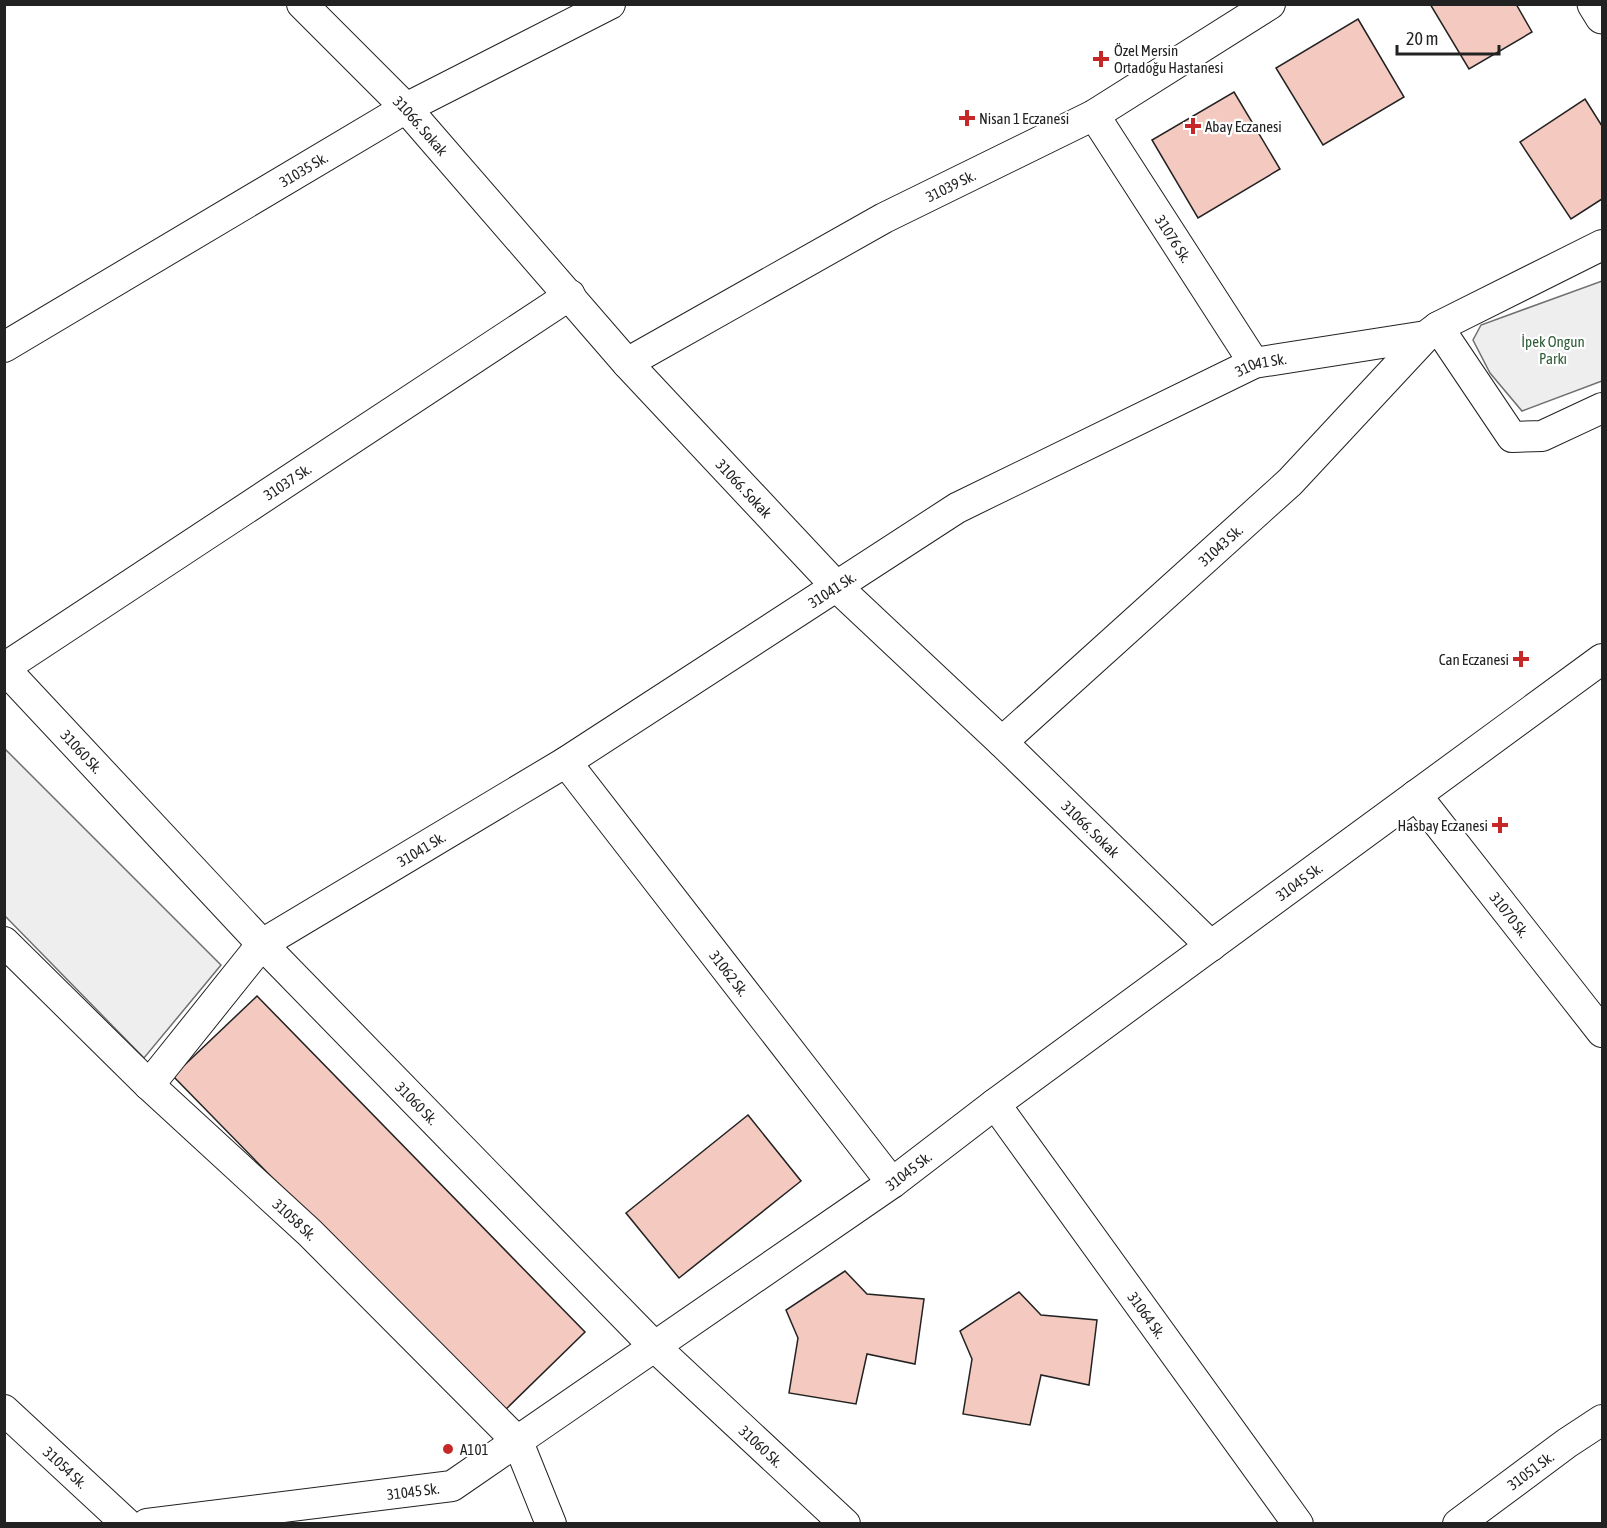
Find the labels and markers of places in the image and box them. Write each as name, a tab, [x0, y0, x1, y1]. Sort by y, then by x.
place label: Özel Mersin Ortadoğu Hastanesi	[1114, 42, 1223, 76]
marker: Özel Mersin Ortadoğu Hastanesi	[1092, 50, 1110, 68]
place label: Nisan 1 Eczanesi	[979, 110, 1069, 127]
marker: Nisan 1 Eczanesi	[960, 111, 974, 125]
place label: Abay Eczanesi	[1205, 118, 1282, 135]
marker: Abay Eczanesi	[1186, 119, 1200, 133]
place label: Can Eczanesi	[1439, 651, 1509, 668]
marker: Can Eczanesi	[1514, 652, 1528, 666]
place label: Hasbay Eczanesi	[1398, 817, 1488, 834]
marker: Hasbay Eczanesi	[1493, 818, 1507, 832]
place label: A101	[460, 1441, 489, 1458]
marker: A101	[441, 1442, 455, 1456]

